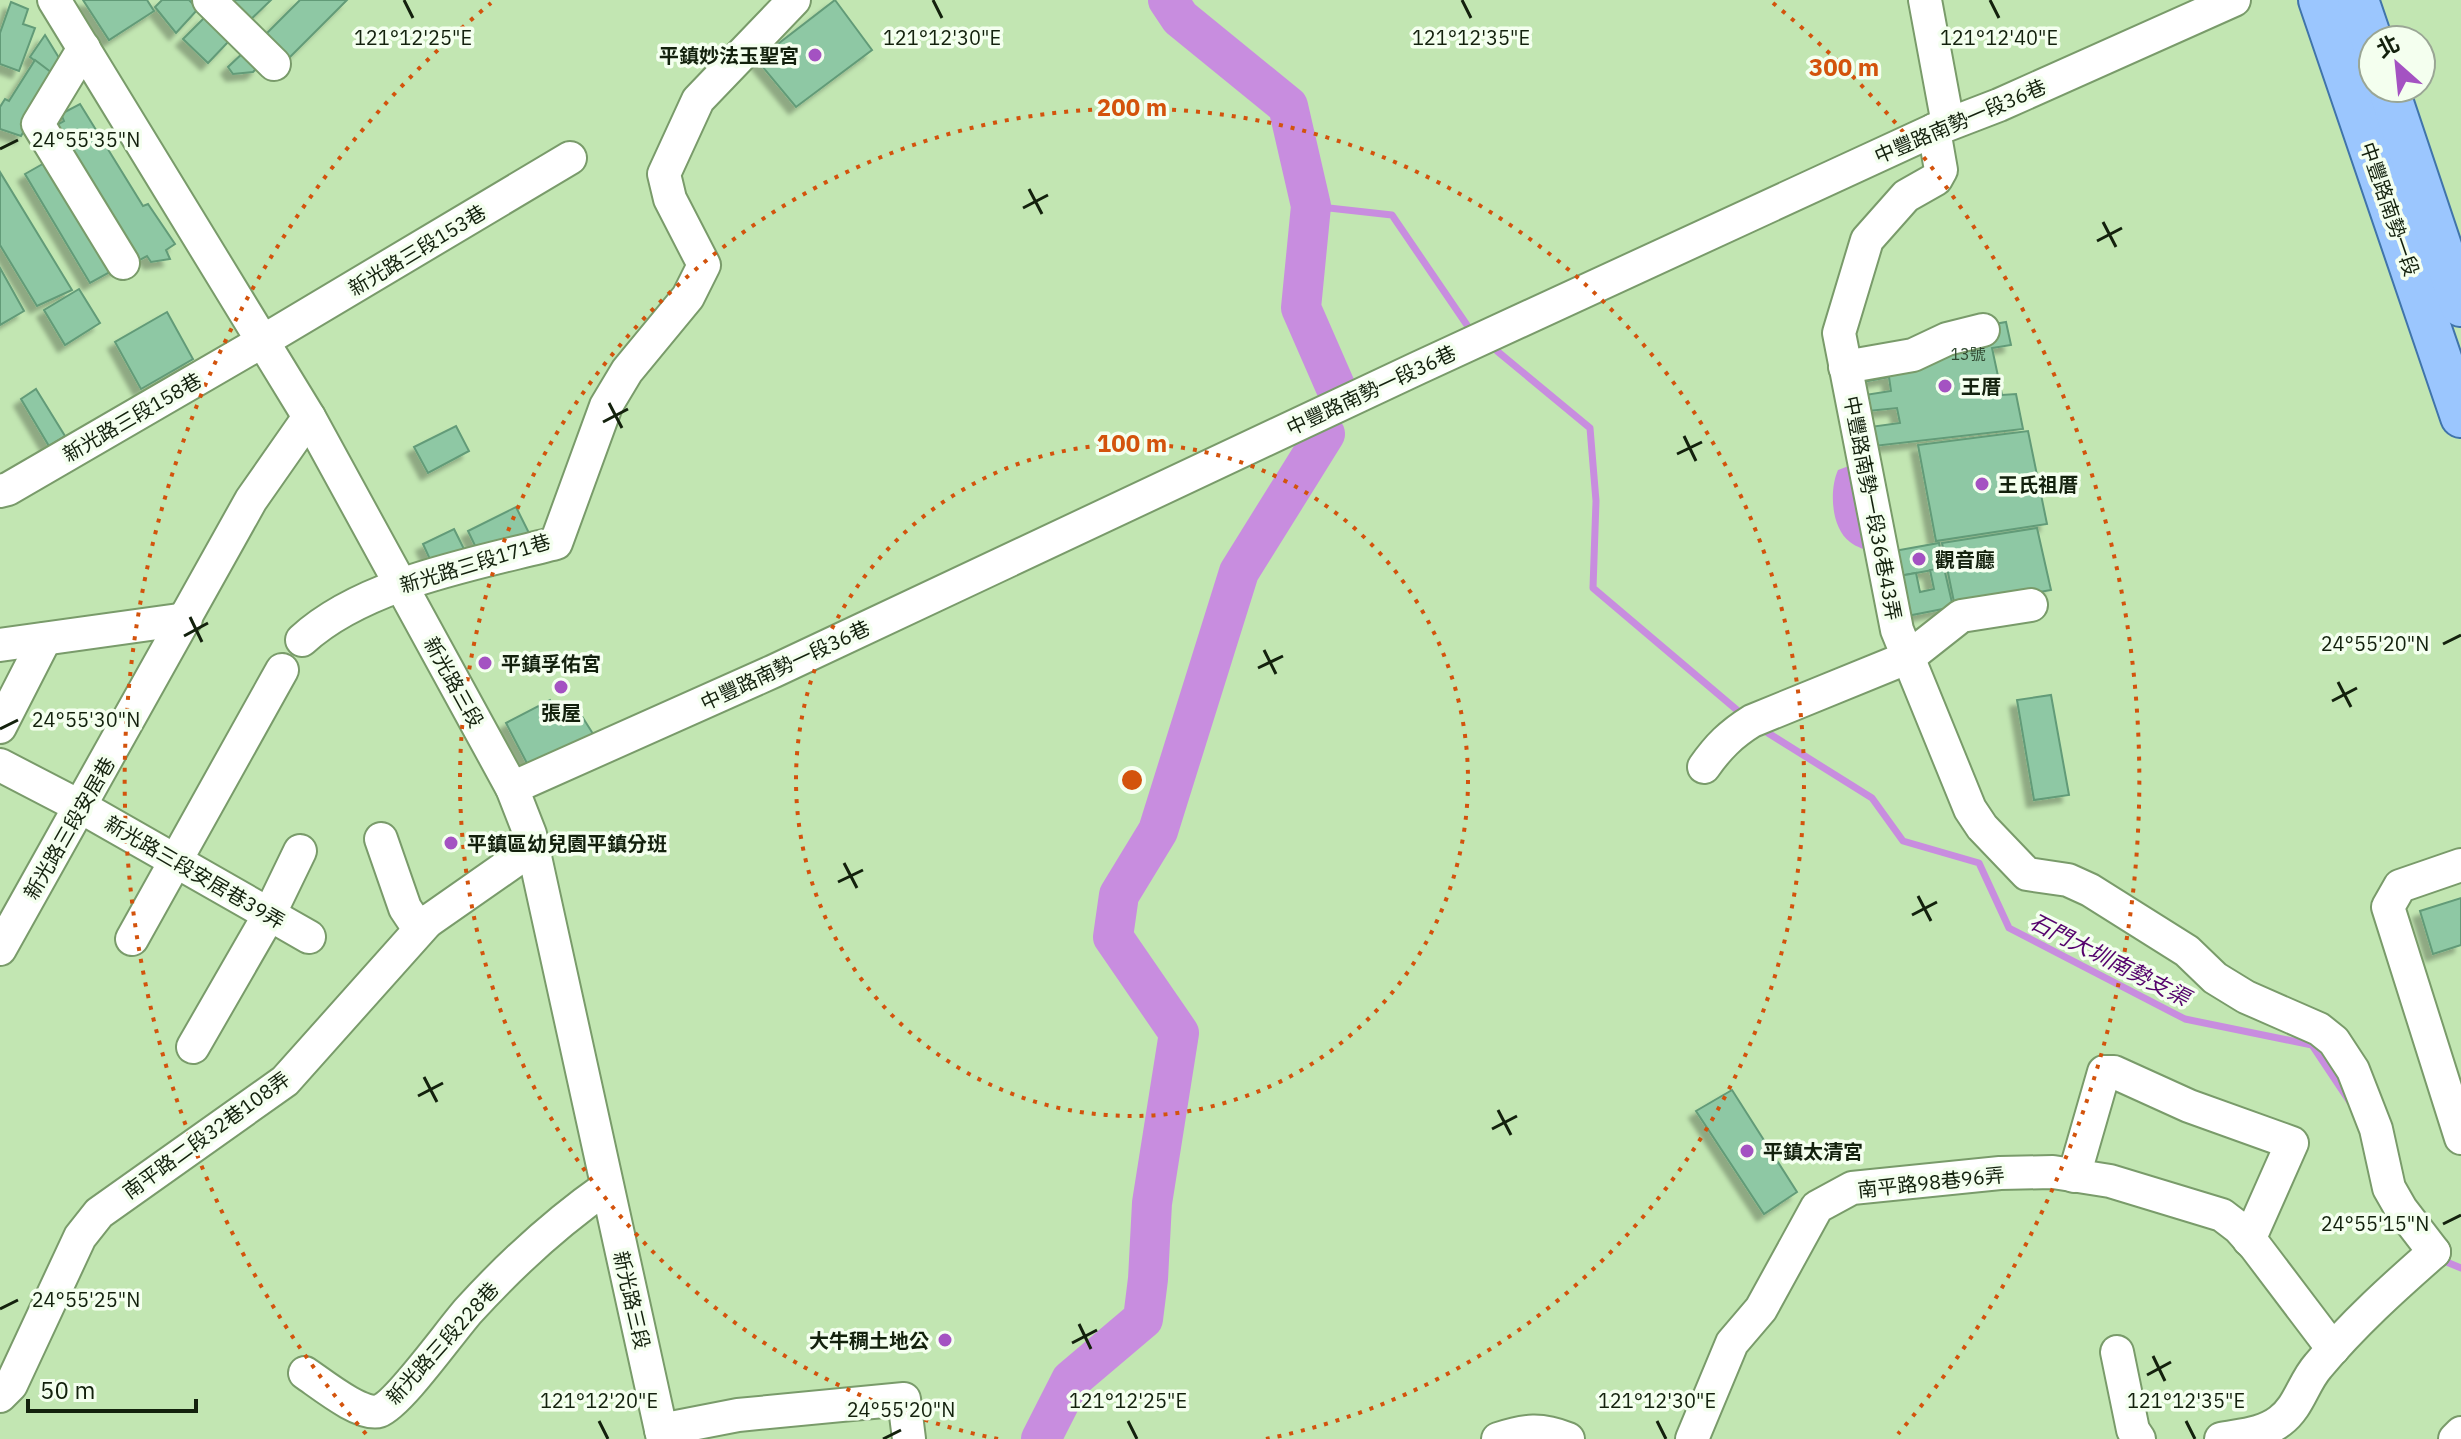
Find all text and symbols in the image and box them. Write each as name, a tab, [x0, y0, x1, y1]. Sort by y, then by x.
text: 121°12'25"E	[354, 24, 472, 51]
text: 121°12'30"E	[883, 24, 1001, 51]
text: 121°12'35"E	[1412, 24, 1530, 51]
text: 121°12'40"E	[1940, 24, 2058, 51]
north arrow	[2357, 24, 2437, 104]
text: 北	[2371, 28, 2404, 64]
place label: 平鎮妙法玉聖宮	[659, 42, 799, 69]
marker: 平鎮妙法玉聖宮	[806, 46, 824, 64]
text: 300 m	[1809, 51, 1879, 83]
street label: 中豐路南勢一段36巷	[1870, 73, 2050, 169]
text: 200 m	[1097, 91, 1167, 123]
text: 24°55'35"N	[32, 126, 140, 153]
street label: 中豐路南勢一段	[2354, 138, 2426, 280]
street label: 新光路三段153巷	[343, 198, 491, 302]
street label: 中豐路南勢一段36巷	[1282, 339, 1460, 441]
house number: 13號	[1950, 344, 1986, 364]
street label: 新光路三段158巷	[58, 366, 206, 468]
place label: 王厝	[1961, 373, 2001, 400]
marker: 王厝	[1936, 377, 1954, 395]
street label: 中豐路南勢一段36巷43弄	[1838, 394, 1908, 622]
text: 100 m	[1097, 427, 1167, 459]
place label: 王氏祖厝	[1998, 471, 2078, 498]
marker: 王氏祖厝	[1973, 475, 1991, 493]
street label: 新光路三段171巷	[396, 527, 554, 599]
place label: 觀音廳	[1935, 546, 1995, 573]
marker: 觀音廳	[1910, 550, 1928, 568]
street label: 中豐路南勢一段36巷	[696, 614, 874, 716]
text: 24°55'20"N	[2321, 630, 2429, 657]
street label: 新光路三段	[418, 632, 490, 732]
place label: 平鎮孚佑宮	[501, 650, 601, 677]
marker: 平鎮孚佑宮	[476, 654, 494, 672]
marker: 張屋	[552, 678, 570, 696]
place label: 張屋	[541, 699, 581, 726]
text: 24°55'30"N	[32, 706, 140, 733]
street label: 新光路三段安居巷	[17, 752, 121, 904]
centre of rings	[1118, 766, 1146, 794]
street label: 新光路三段安居巷39弄	[100, 809, 290, 935]
place label: 平鎮區幼兒園平鎮分班	[467, 830, 667, 857]
marker: 平鎮區幼兒園平鎮分班	[442, 834, 460, 852]
water label: 石門大圳南勢支渠	[2025, 906, 2198, 1013]
street label: 南平路二段32巷108弄	[117, 1065, 295, 1205]
place label: 平鎮太清宮	[1763, 1138, 1863, 1165]
marker: 平鎮太清宮	[1738, 1142, 1756, 1160]
street label: 南平路98巷96弄	[1856, 1161, 2006, 1203]
text: 24°55'15"N	[2321, 1210, 2429, 1237]
street label: 新光路三段	[608, 1248, 656, 1352]
street label: 新光路三段228巷	[380, 1276, 504, 1410]
text: 24°55'25"N	[32, 1286, 140, 1313]
place label: 大牛稠土地公	[809, 1327, 929, 1354]
marker: 大牛稠土地公	[936, 1331, 954, 1349]
scale bar	[28, 1363, 196, 1413]
text: 50 m	[40, 1374, 95, 1406]
text: 121°12'20"E	[540, 1387, 658, 1414]
text: 121°12'25"E	[1069, 1387, 1187, 1414]
text: 121°12'30"E	[1598, 1387, 1716, 1414]
text: 121°12'35"E	[2127, 1387, 2245, 1414]
text: 24°55'20"N	[847, 1396, 955, 1423]

